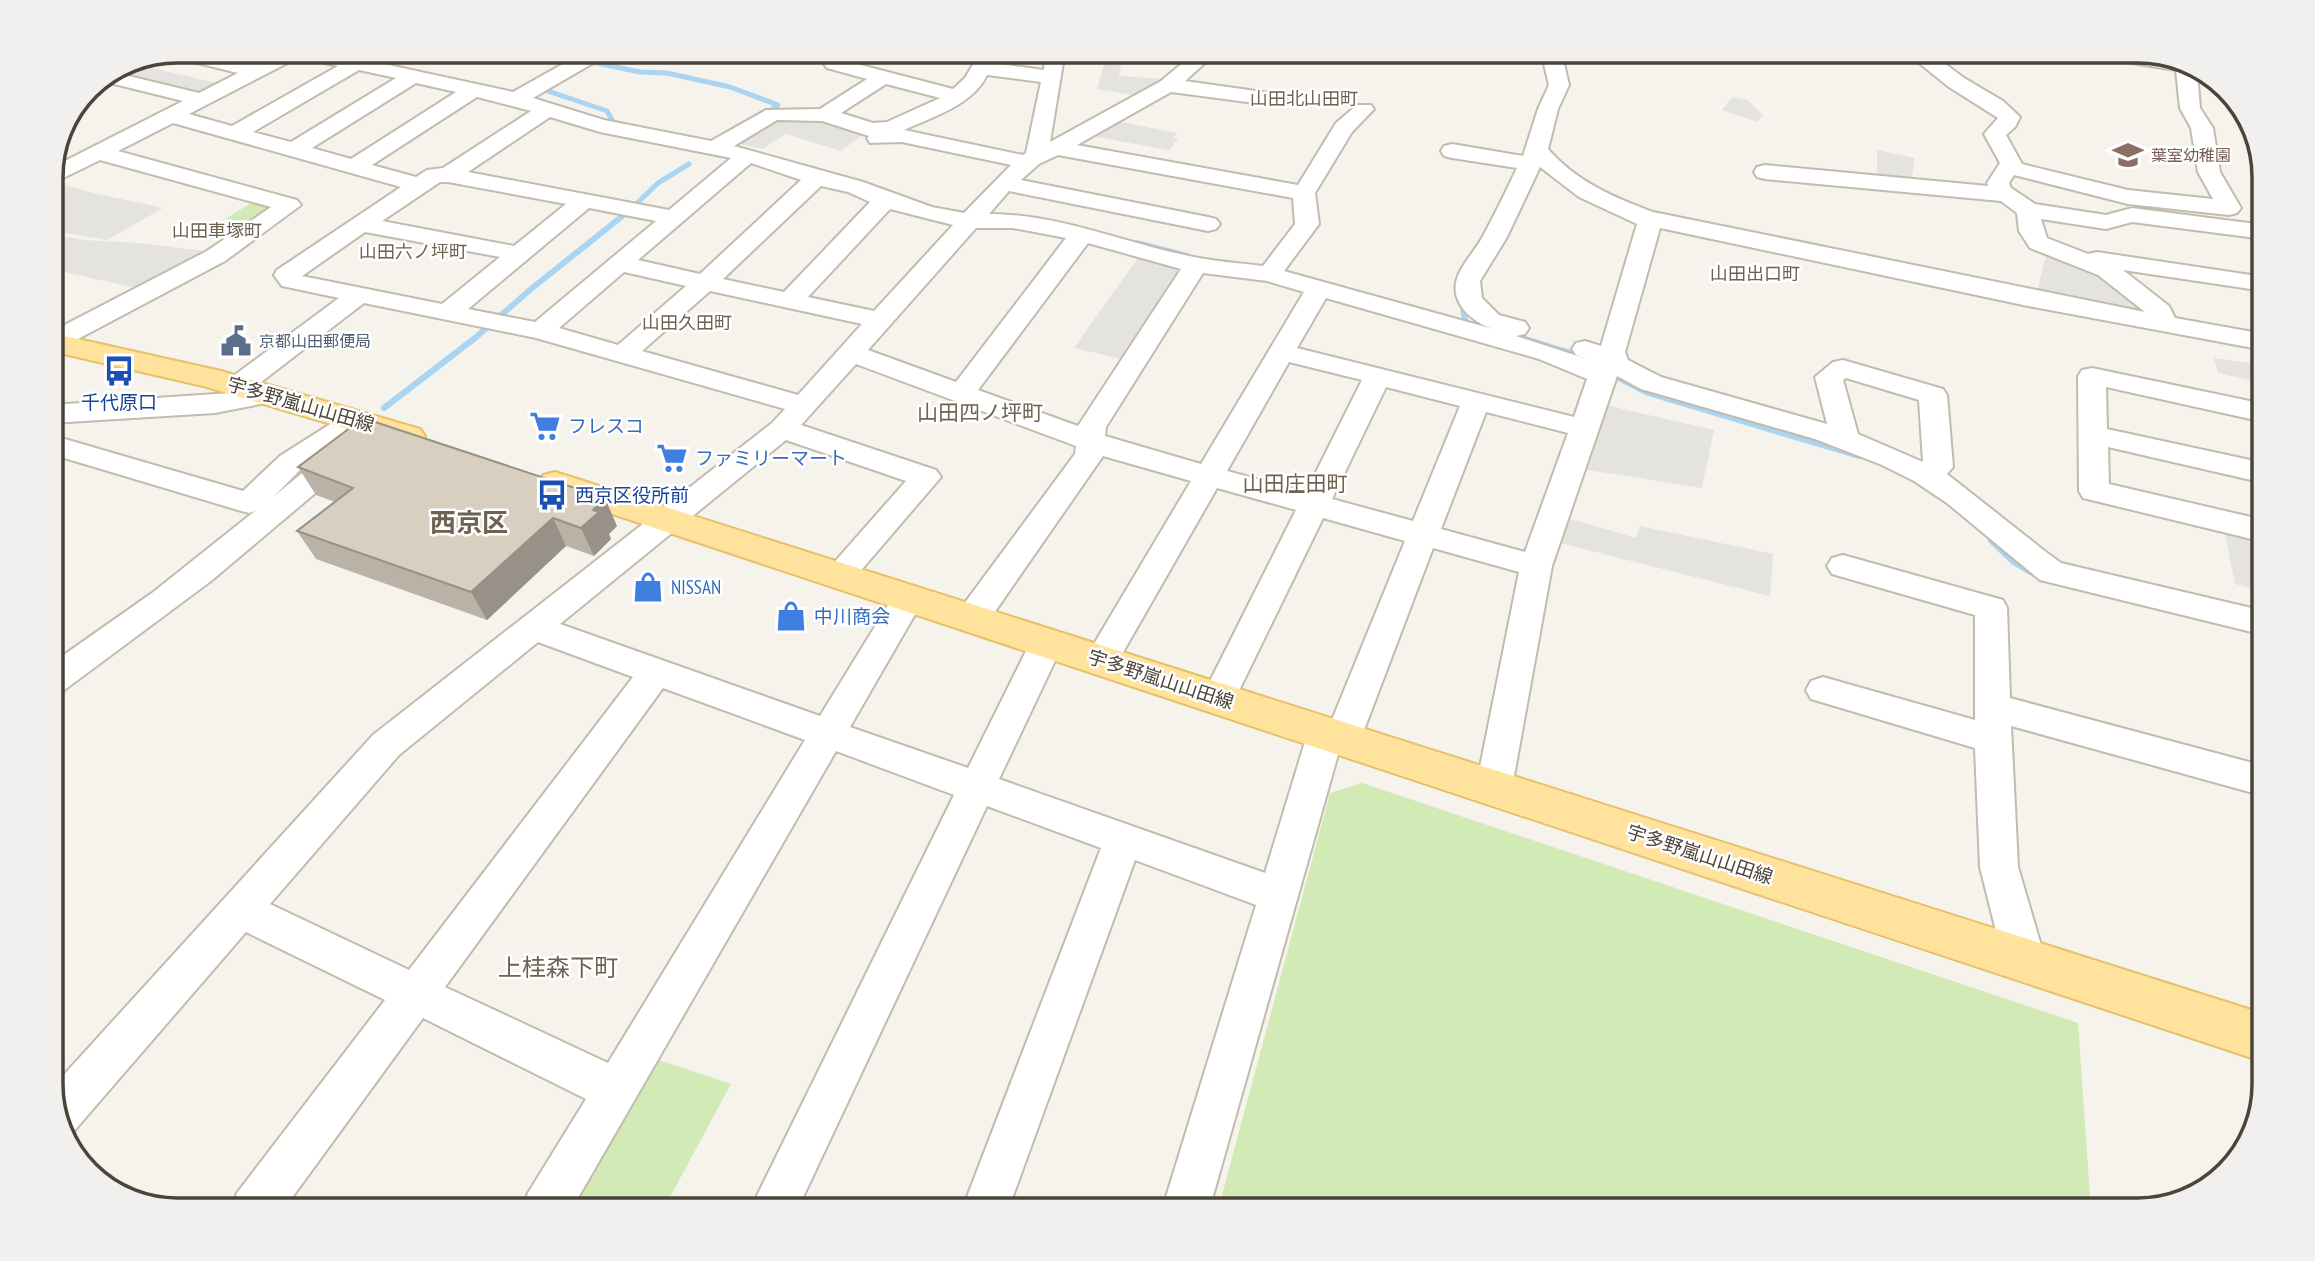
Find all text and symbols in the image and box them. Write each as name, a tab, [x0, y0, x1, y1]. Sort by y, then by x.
district label: 山田北山田町	[1250, 87, 1358, 110]
school or university icon: 葉室幼稚園	[2111, 138, 2145, 172]
place label: 葉室幼稚園	[2151, 145, 2231, 165]
district label: 山田車塚町	[172, 219, 262, 242]
district label: 山田六ノ坪町	[359, 240, 467, 263]
district label: 山田出口町	[1710, 262, 1800, 285]
district label: 山田久田町	[642, 311, 732, 334]
public building icon: 京都山田郵便局	[219, 324, 253, 358]
place label: 京都山田郵便局	[259, 331, 371, 351]
bus stop icon: 千代原口	[102, 354, 136, 388]
street label: 宇多野嵐山山田線	[225, 372, 377, 436]
place label: 千代原口	[81, 390, 157, 414]
district label: 山田四ノ坪町	[917, 399, 1043, 426]
supermarket icon: フレスコ	[528, 409, 562, 443]
place label: フレスコ	[568, 414, 644, 438]
supermarket icon: ファミリーマート	[655, 441, 689, 475]
place label: ファミリーマート	[695, 446, 847, 470]
district label: 山田庄田町	[1243, 470, 1348, 497]
bus stop icon: 西京区役所前	[535, 478, 569, 512]
place label: 西京区役所前	[575, 483, 689, 507]
district label: 西京区	[430, 506, 508, 539]
shop icon: NISSAN	[631, 570, 665, 604]
place label: NISSAN	[671, 575, 721, 599]
shop icon: 中川商会	[774, 599, 808, 633]
place label: 中川商会	[814, 604, 890, 628]
street label: 宇多野嵐山山田線	[1085, 644, 1237, 714]
street label: 宇多野嵐山山田線	[1624, 819, 1776, 889]
district label: 上桂森下町	[498, 952, 618, 983]

